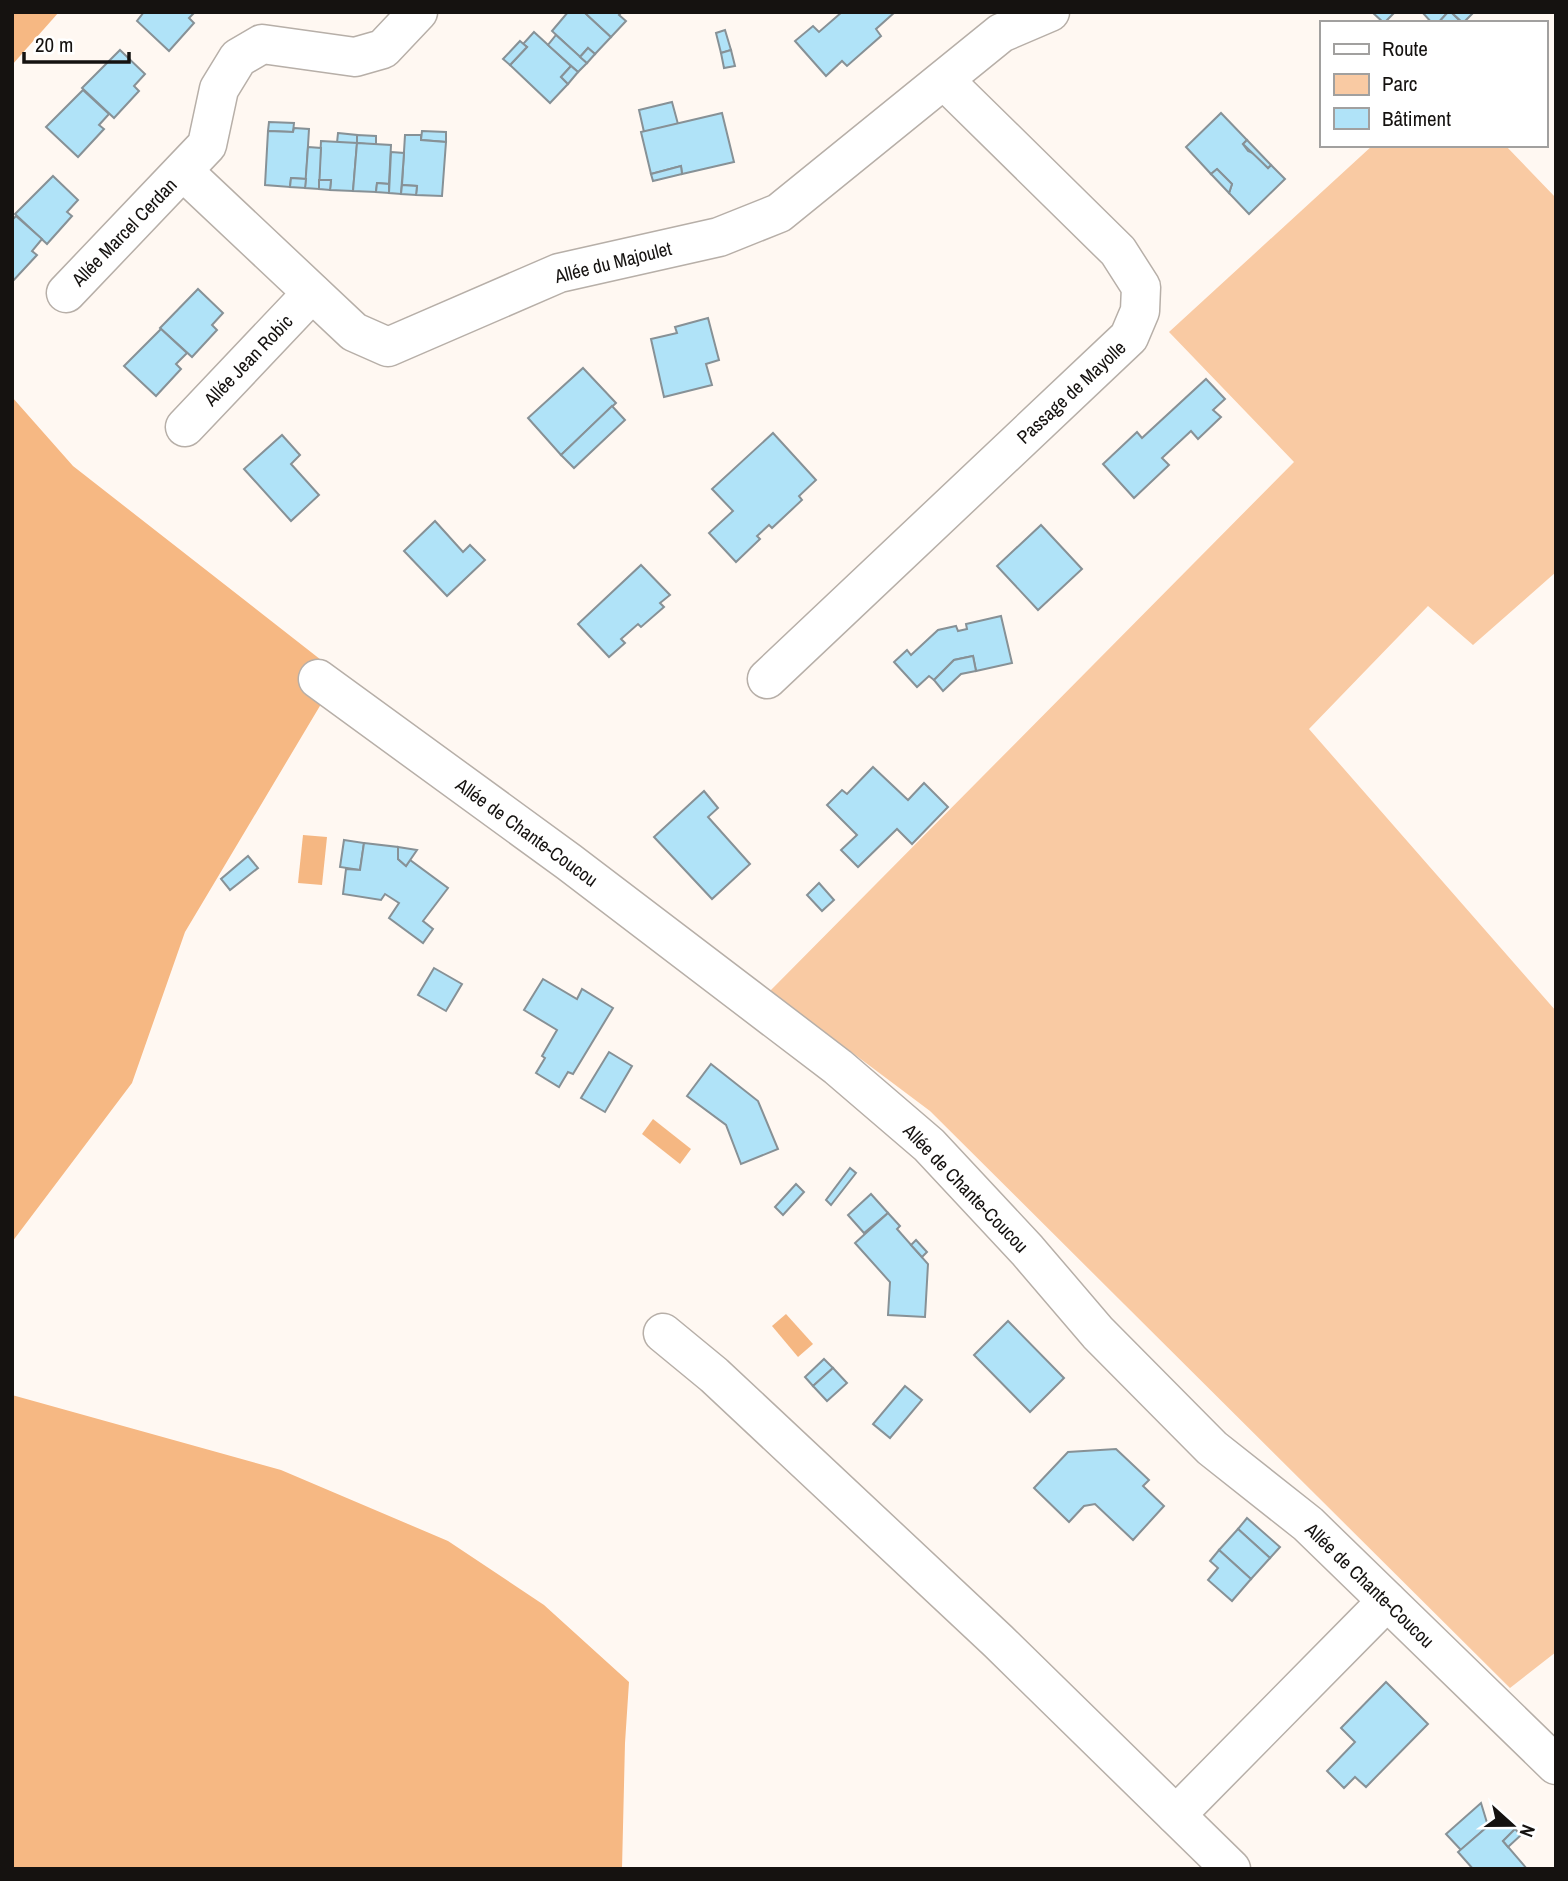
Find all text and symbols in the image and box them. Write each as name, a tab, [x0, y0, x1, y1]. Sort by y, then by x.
scale bar	[24, 21, 130, 65]
legend	[1320, 21, 1547, 147]
text: 20 m	[35, 30, 73, 59]
text: Route	[1382, 34, 1428, 63]
text: Parc	[1382, 69, 1417, 98]
text: Bâtiment	[1382, 104, 1451, 133]
street label: Allée Marcel Cerdan	[65, 172, 182, 293]
street label: Allée du Majoulet	[551, 235, 675, 289]
street label: Allée Jean Robic	[197, 308, 298, 412]
street label: Passage de Mayolle	[1011, 335, 1131, 449]
street label: Allée de Chante-Coucou	[450, 771, 603, 892]
street label: Allée de Chante-Coucou	[897, 1117, 1034, 1258]
street label: Allée de Chante-Coucou	[1299, 1516, 1440, 1653]
north arrow	[1477, 1790, 1547, 1860]
text: N	[1514, 1821, 1542, 1841]

